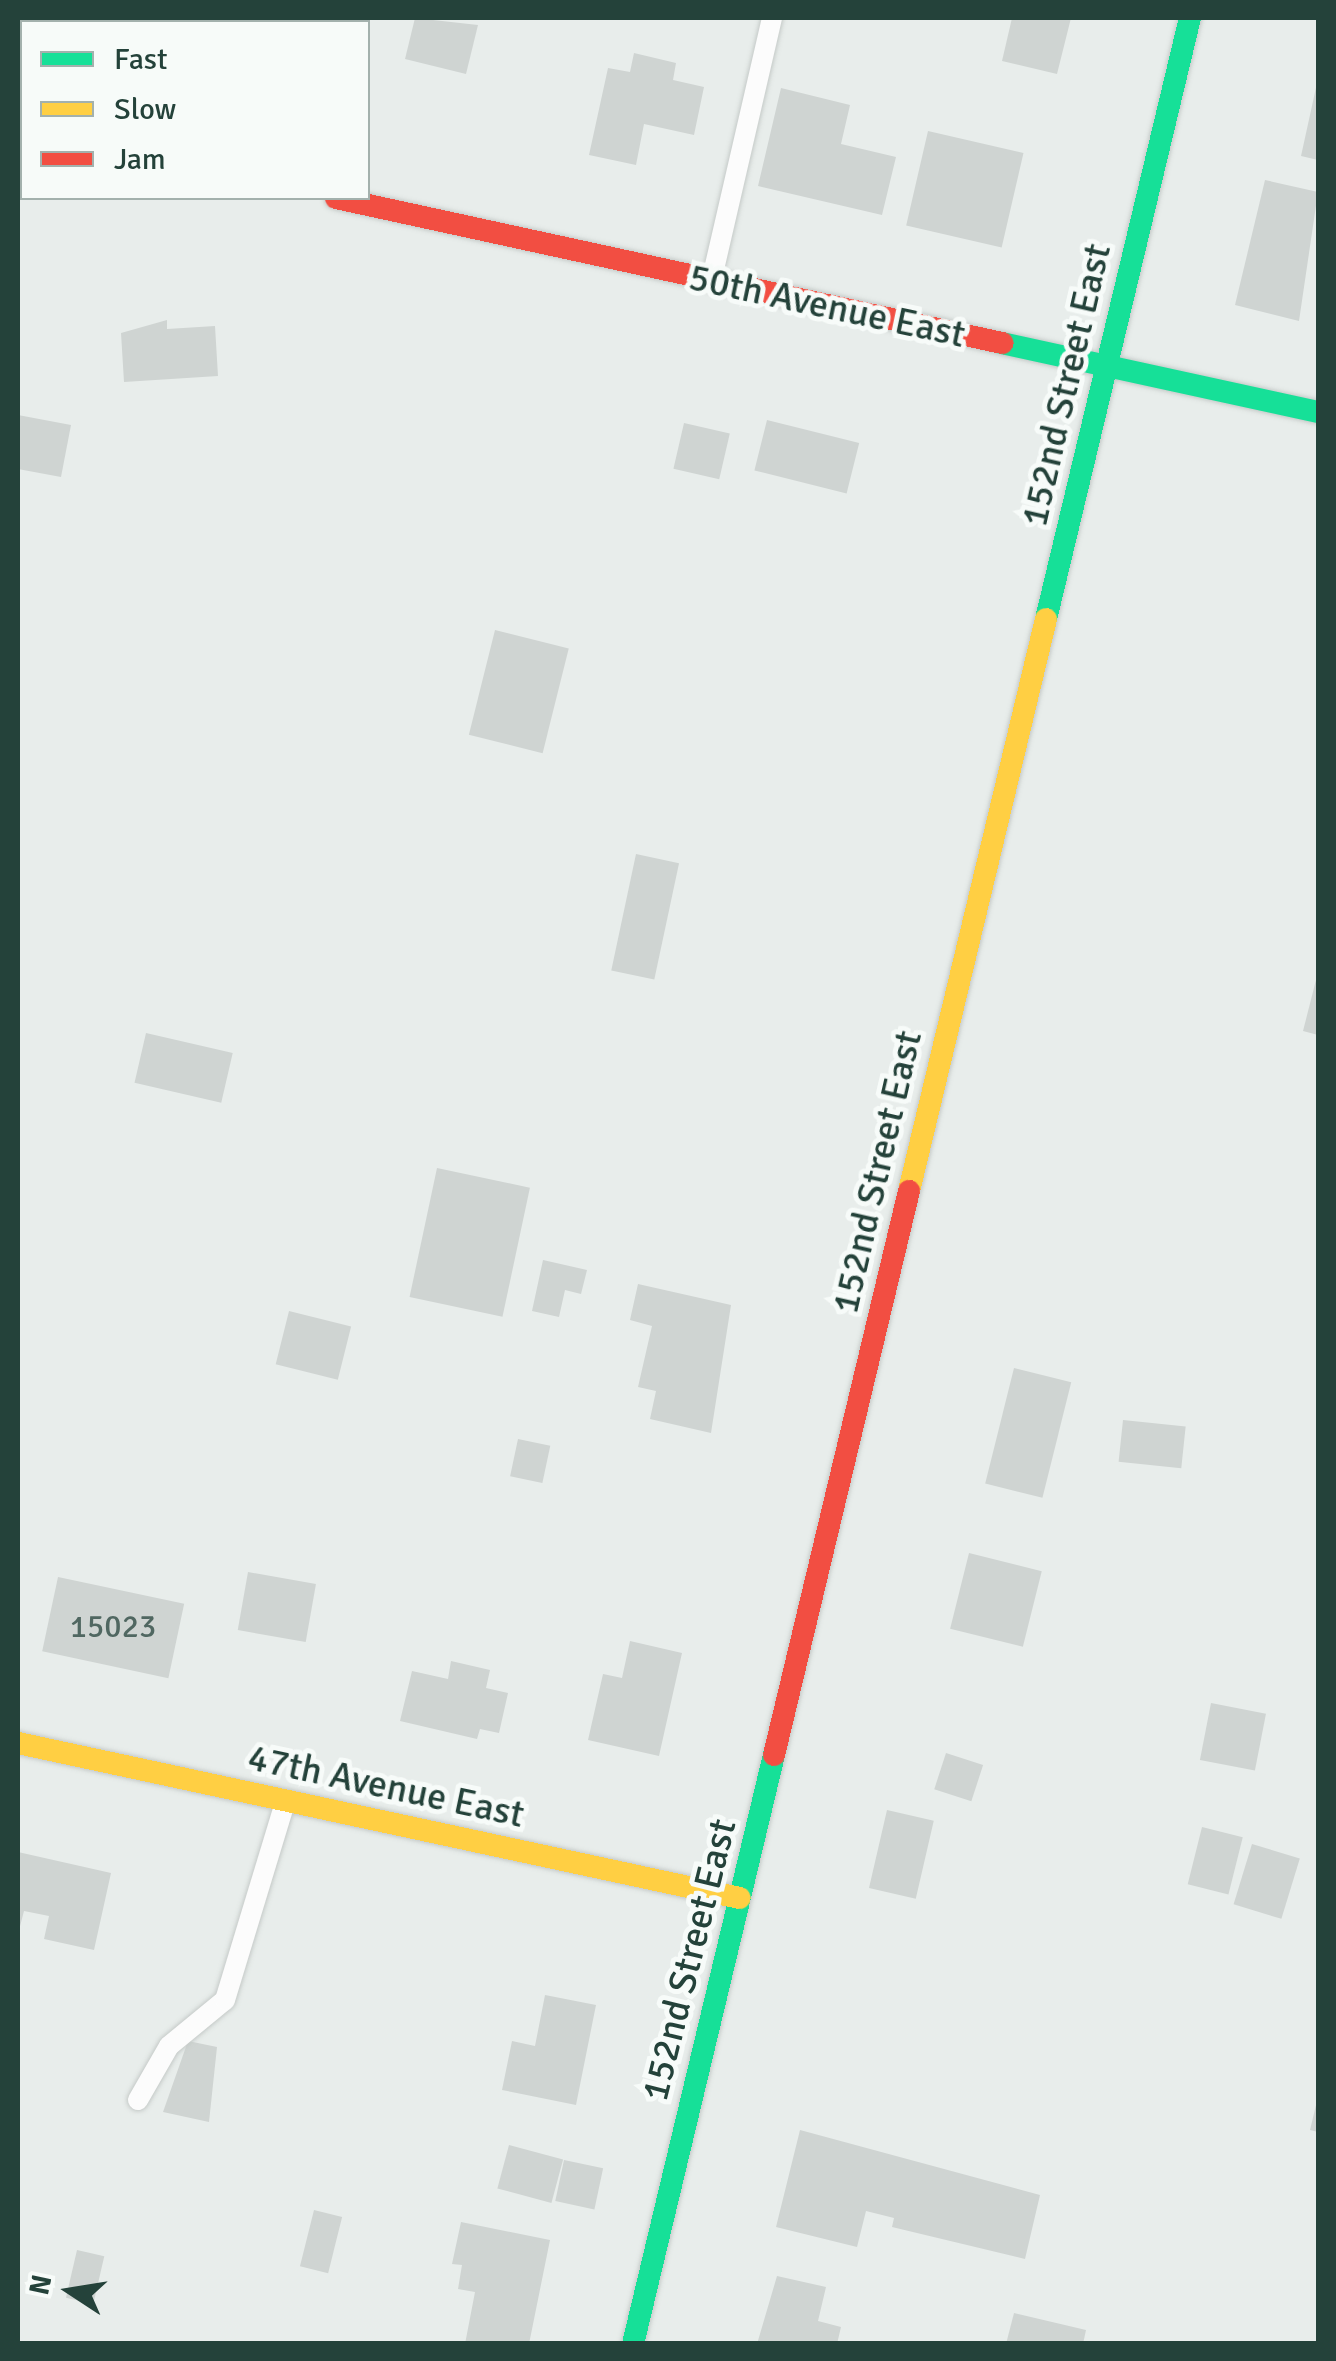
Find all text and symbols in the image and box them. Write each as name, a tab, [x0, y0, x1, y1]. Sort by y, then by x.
legend	[20, 20, 370, 200]
text: Fast	[114, 41, 167, 78]
text: Slow	[114, 91, 176, 128]
text: Jam	[114, 141, 166, 178]
street label: 152nd Street East	[1011, 239, 1121, 531]
street label: 50th Avenue East	[685, 254, 969, 358]
street label: 152nd Street East	[822, 1026, 932, 1318]
house number: 15023	[70, 1608, 156, 1646]
street label: 47th Avenue East	[244, 1734, 528, 1838]
street label: 152nd Street East	[632, 1814, 746, 2106]
north arrow	[20, 2241, 120, 2341]
text: N	[22, 2272, 59, 2298]

